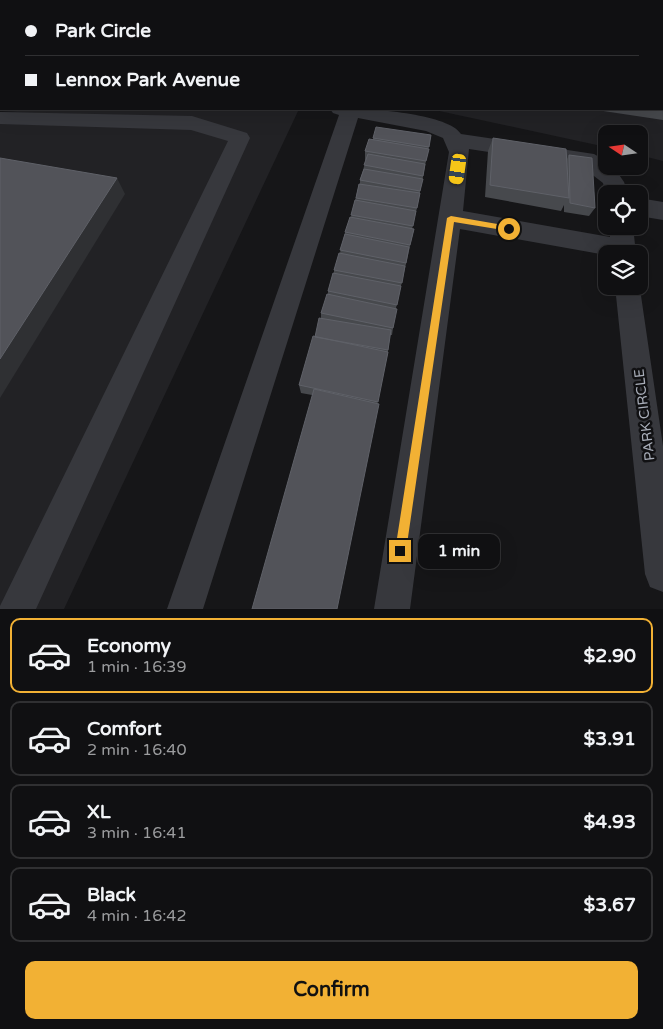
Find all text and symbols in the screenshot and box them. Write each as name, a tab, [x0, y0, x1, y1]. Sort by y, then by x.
text: Park Circle	[55, 20, 151, 42]
text: Lennox Park Avenue	[55, 69, 240, 91]
north arrow	[598, 125, 648, 175]
map controls	[598, 125, 648, 295]
car	[448, 153, 467, 185]
button: locate	[598, 185, 648, 235]
route start	[498, 218, 520, 240]
button: layers	[598, 245, 648, 295]
street label: PARK CIRCLE	[630, 368, 659, 462]
callout: 1 min	[418, 534, 500, 568]
route end	[389, 540, 411, 562]
text: 1 min	[438, 541, 480, 561]
icon: car	[27, 633, 72, 678]
text: Economy	[87, 635, 171, 657]
text: $2.90	[584, 645, 636, 667]
text: 1 min · 16:39	[87, 657, 186, 677]
icon: car	[27, 716, 72, 761]
text: Comfort	[87, 718, 161, 740]
text: $3.91	[584, 728, 636, 750]
text: 2 min · 16:40	[87, 740, 186, 760]
icon: car	[27, 799, 72, 844]
text: XL	[87, 801, 111, 823]
text: $4.93	[584, 811, 636, 833]
text: 3 min · 16:41	[87, 823, 186, 843]
icon: car	[27, 882, 72, 927]
text: Black	[87, 884, 136, 906]
text: $3.67	[584, 894, 636, 916]
text: 4 min · 16:42	[87, 906, 186, 926]
button: Confirm	[25, 961, 638, 1019]

